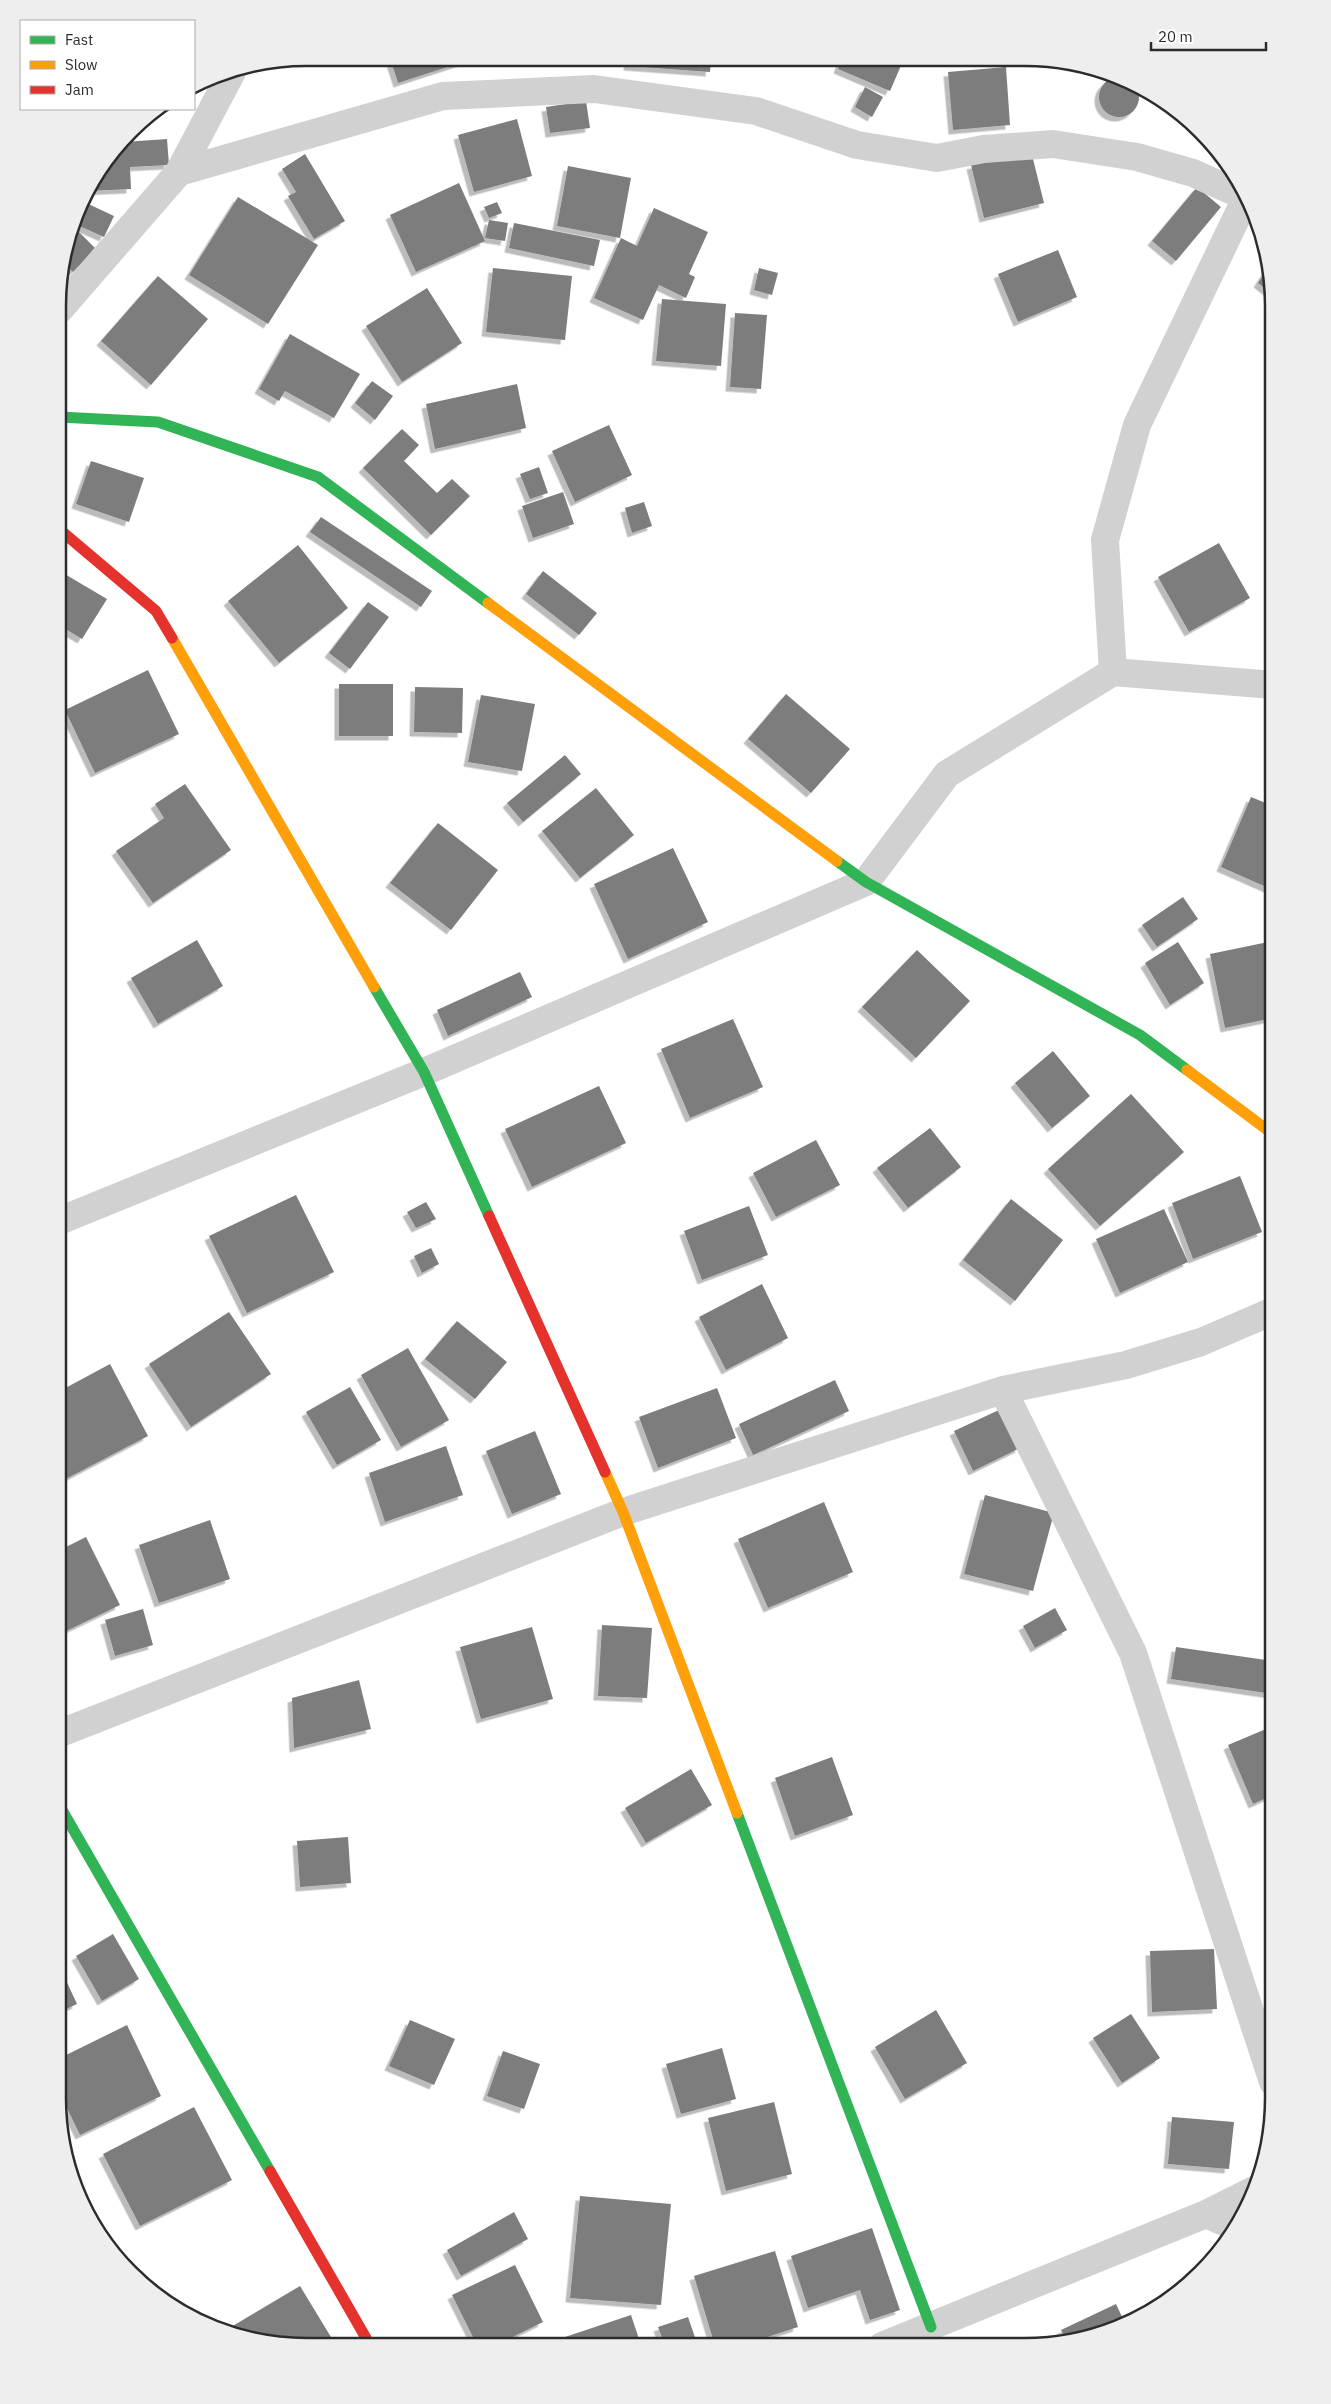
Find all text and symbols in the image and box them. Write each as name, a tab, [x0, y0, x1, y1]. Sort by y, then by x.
legend	[20, 20, 195, 110]
scale bar	[1151, 20, 1266, 52]
text: 20 m	[1158, 27, 1193, 46]
text: Fast	[65, 30, 93, 49]
text: Slow	[65, 55, 98, 74]
text: Jam	[65, 80, 94, 99]

